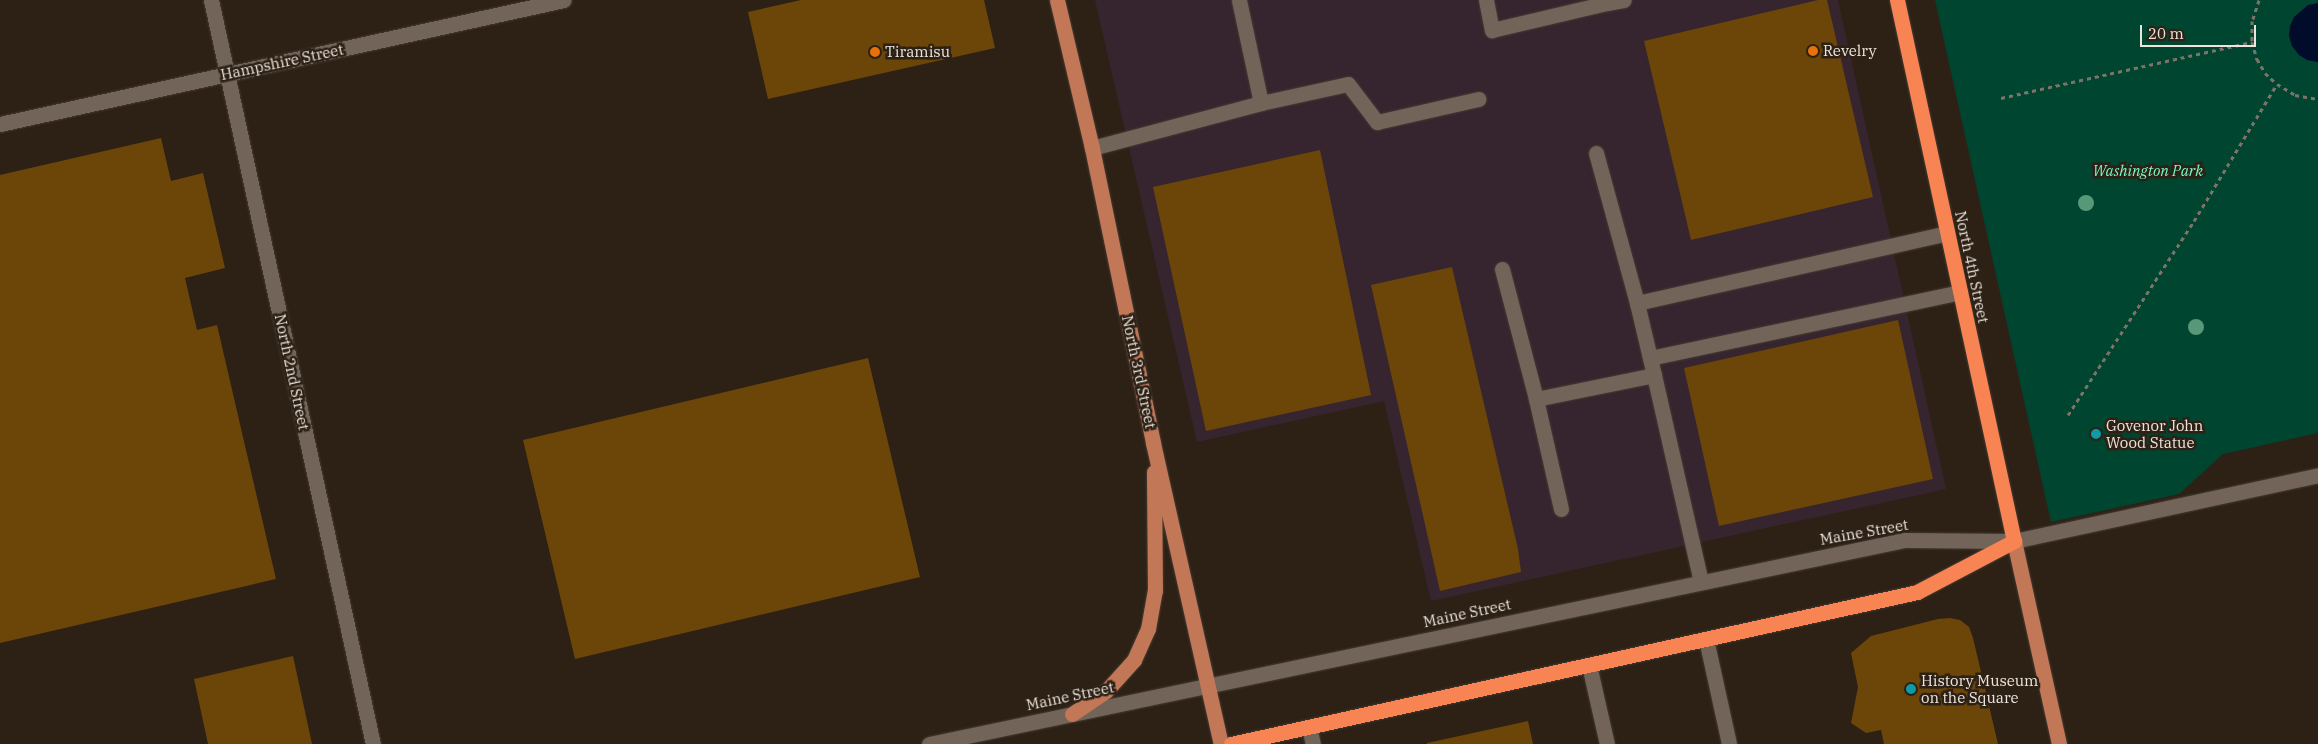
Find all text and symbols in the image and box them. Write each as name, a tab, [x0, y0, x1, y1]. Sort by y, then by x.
scale bar	[2143, 15, 2259, 47]
text: 20 m	[2148, 24, 2184, 43]
street label: Hampshire Street	[219, 40, 345, 84]
place label: Revelry	[1823, 42, 1876, 60]
place label: Tiramisu	[885, 43, 950, 61]
marker: Revelry	[1807, 45, 1819, 57]
marker: Tiramisu	[869, 46, 881, 58]
park label: Washington Park	[2093, 162, 2203, 180]
street label: North 4th Street	[1951, 209, 1993, 325]
street label: North 2nd Street	[271, 312, 313, 432]
street label: North 3rd Street	[1118, 314, 1160, 430]
place label: Govenor John Wood Statue	[2106, 416, 2203, 451]
marker: Govenor John Wood Statue	[2090, 428, 2102, 440]
street label: Maine Street	[1818, 515, 1910, 549]
street label: Maine Street	[1421, 595, 1513, 631]
place label: History Museum on the Square	[1921, 671, 2038, 706]
street label: Maine Street	[1024, 678, 1116, 714]
marker: History Museum on the Square	[1905, 683, 1917, 695]

